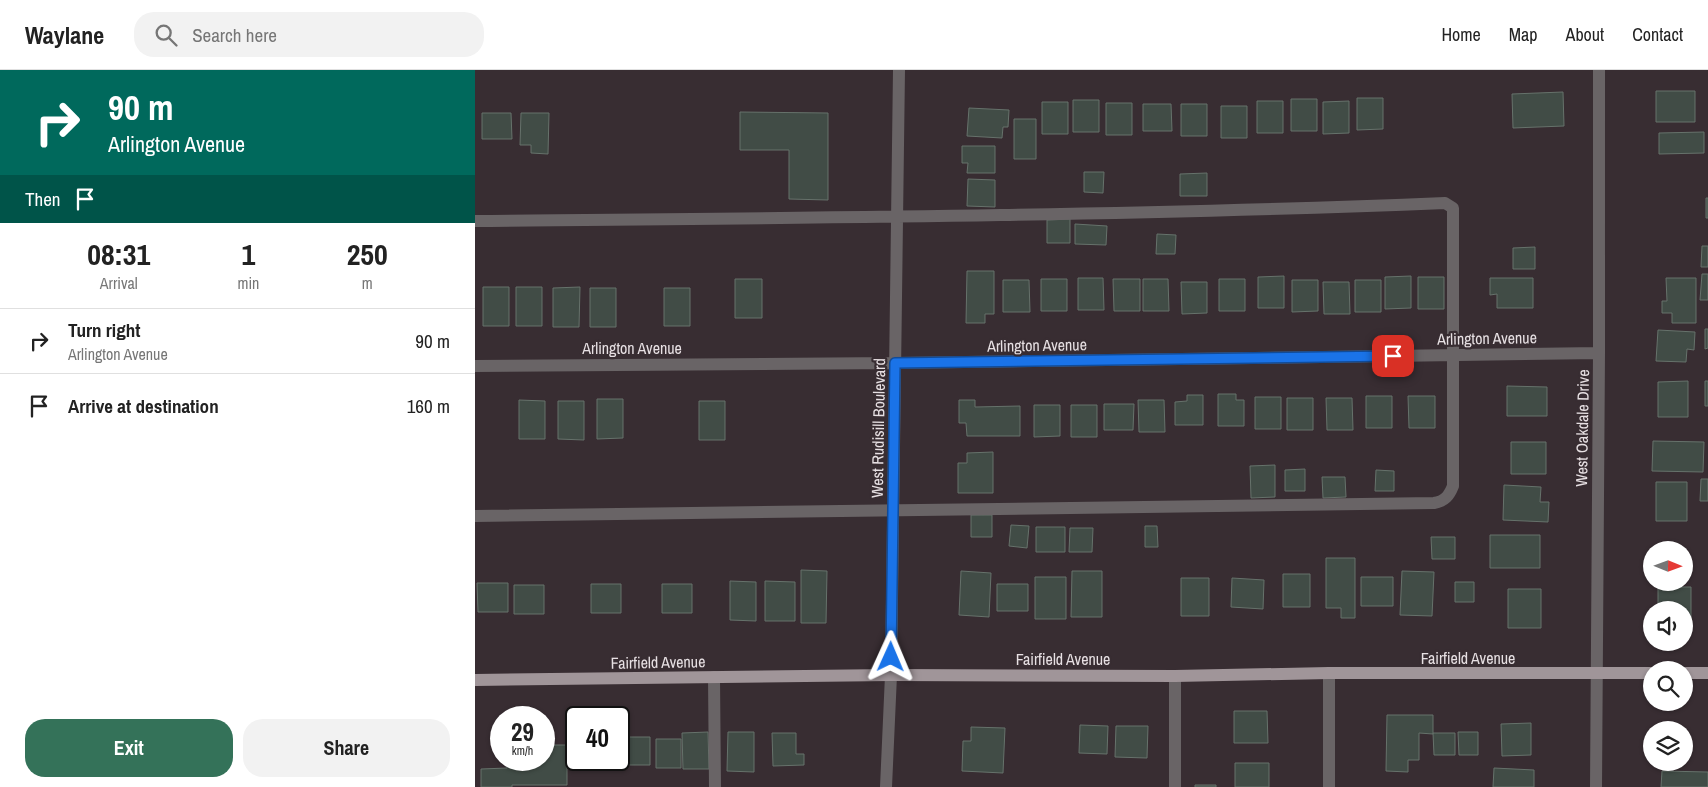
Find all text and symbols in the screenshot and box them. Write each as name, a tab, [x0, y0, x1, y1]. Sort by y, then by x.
search box	[134, 12, 484, 57]
text: Waylane	[25, 19, 104, 51]
icon: search	[152, 21, 180, 49]
text: Search here	[192, 22, 277, 48]
text: Home	[1441, 22, 1481, 47]
text: Map	[1509, 22, 1538, 47]
text: About	[1566, 22, 1604, 47]
text: Contact	[1632, 22, 1683, 47]
text: 90 m	[108, 84, 173, 131]
icon: right	[25, 90, 90, 155]
text: Arlington Avenue	[108, 129, 245, 159]
icon: arrive	[71, 185, 99, 213]
text: Then	[25, 186, 61, 212]
text: 08:31	[87, 234, 150, 274]
text: 1	[242, 234, 255, 274]
text: 250	[347, 234, 388, 274]
text: Arrival	[100, 272, 138, 294]
text: min	[237, 272, 259, 294]
text: m	[362, 272, 373, 294]
text: Turn right	[68, 317, 140, 343]
street label: Arlington Avenue	[1436, 326, 1537, 350]
icon: right	[25, 327, 53, 355]
text: 90 m	[415, 328, 450, 354]
street label: Arlington Avenue	[986, 333, 1087, 357]
pin	[1372, 335, 1414, 377]
street label: Arlington Avenue	[581, 337, 682, 359]
icon: arrive	[1379, 342, 1407, 370]
text: Arlington Avenue	[68, 343, 168, 365]
street label: West Rudisill Boulevard	[866, 358, 890, 498]
street label: West Oakdale Drive	[1570, 369, 1594, 487]
icon: arrive	[25, 392, 53, 420]
text: Arrive at destination	[68, 393, 219, 419]
text: 160 m	[407, 393, 450, 419]
north arrow	[1643, 541, 1693, 591]
map controls	[1643, 541, 1693, 771]
button: sound	[1643, 601, 1693, 651]
position arrow	[864, 630, 916, 682]
street label: Fairfield Avenue	[1421, 647, 1515, 669]
street label: Fairfield Avenue	[1016, 648, 1110, 670]
street label: Fairfield Avenue	[610, 650, 706, 674]
button: search	[1643, 661, 1693, 711]
speed limit sign: 40	[565, 706, 630, 771]
text: 29	[511, 715, 534, 749]
button: Exit	[25, 719, 233, 777]
button: Share	[243, 719, 450, 777]
button: layers	[1643, 721, 1693, 771]
text: km/h	[512, 743, 533, 759]

